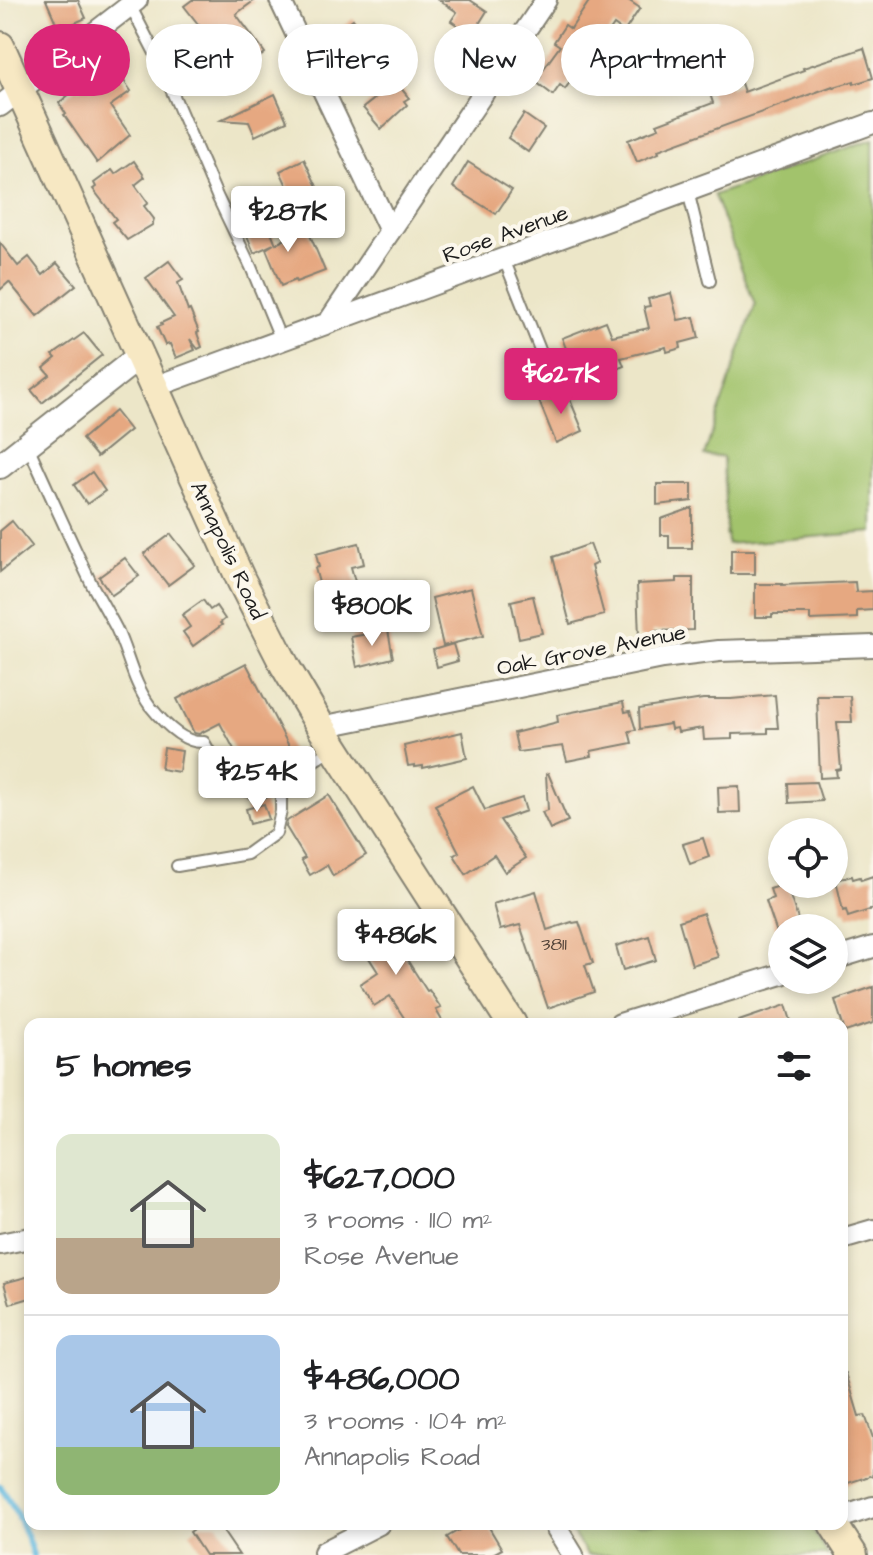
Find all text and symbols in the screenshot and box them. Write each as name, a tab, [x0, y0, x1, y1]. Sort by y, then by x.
chip: Buy	[24, 24, 130, 96]
chip: Rent	[146, 24, 262, 96]
chip: Filters	[278, 24, 418, 96]
chip: New	[434, 24, 545, 96]
chip: Apartment	[561, 24, 754, 96]
pin: $287K	[232, 186, 344, 254]
text: $287K	[249, 194, 327, 230]
street label: Rose Avenue	[439, 197, 573, 271]
pin: $627K	[505, 348, 617, 416]
text: $627K	[522, 356, 600, 392]
street label: Annapolis Road	[182, 477, 273, 625]
pin: $800K	[316, 580, 428, 648]
text: $800K	[332, 588, 412, 624]
street label: Oak Grove Avenue	[494, 617, 688, 684]
pin: $254K	[201, 746, 313, 814]
text: $254K	[216, 754, 298, 790]
map controls	[768, 818, 848, 994]
button: locate	[768, 818, 848, 898]
pin: $486K	[340, 909, 452, 977]
button: layers	[768, 914, 848, 994]
text: $486K	[355, 917, 437, 953]
house number: 3811	[541, 932, 567, 957]
text: 5 homes	[56, 1042, 192, 1090]
icon: filters	[772, 1044, 816, 1088]
text: $627,000	[304, 1154, 455, 1202]
icon: home	[120, 1166, 216, 1262]
text: 3 rooms · 110 m²	[304, 1202, 492, 1238]
text: Rose Avenue	[304, 1238, 459, 1274]
text: $486,000	[304, 1355, 460, 1403]
icon: home	[120, 1367, 216, 1463]
text: 3 rooms · 104 m²	[304, 1403, 507, 1439]
text: Annapolis Road	[304, 1439, 480, 1475]

